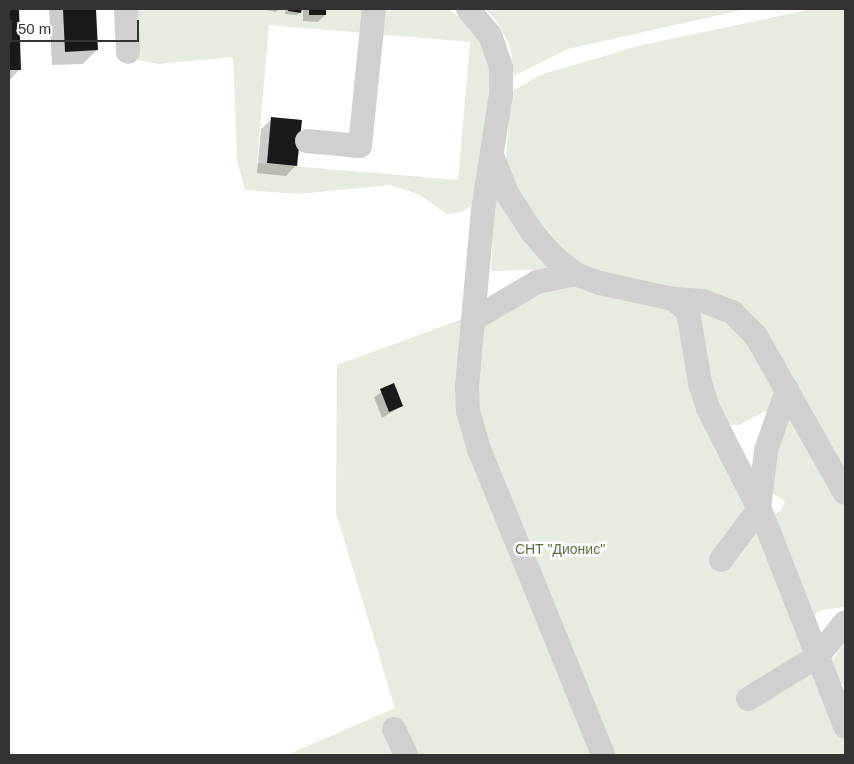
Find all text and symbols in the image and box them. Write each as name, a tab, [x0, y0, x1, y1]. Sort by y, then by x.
scale bar	[12, 10, 141, 42]
text: 50 m	[18, 20, 51, 37]
park label: СНТ "Дионис"	[515, 541, 605, 557]

